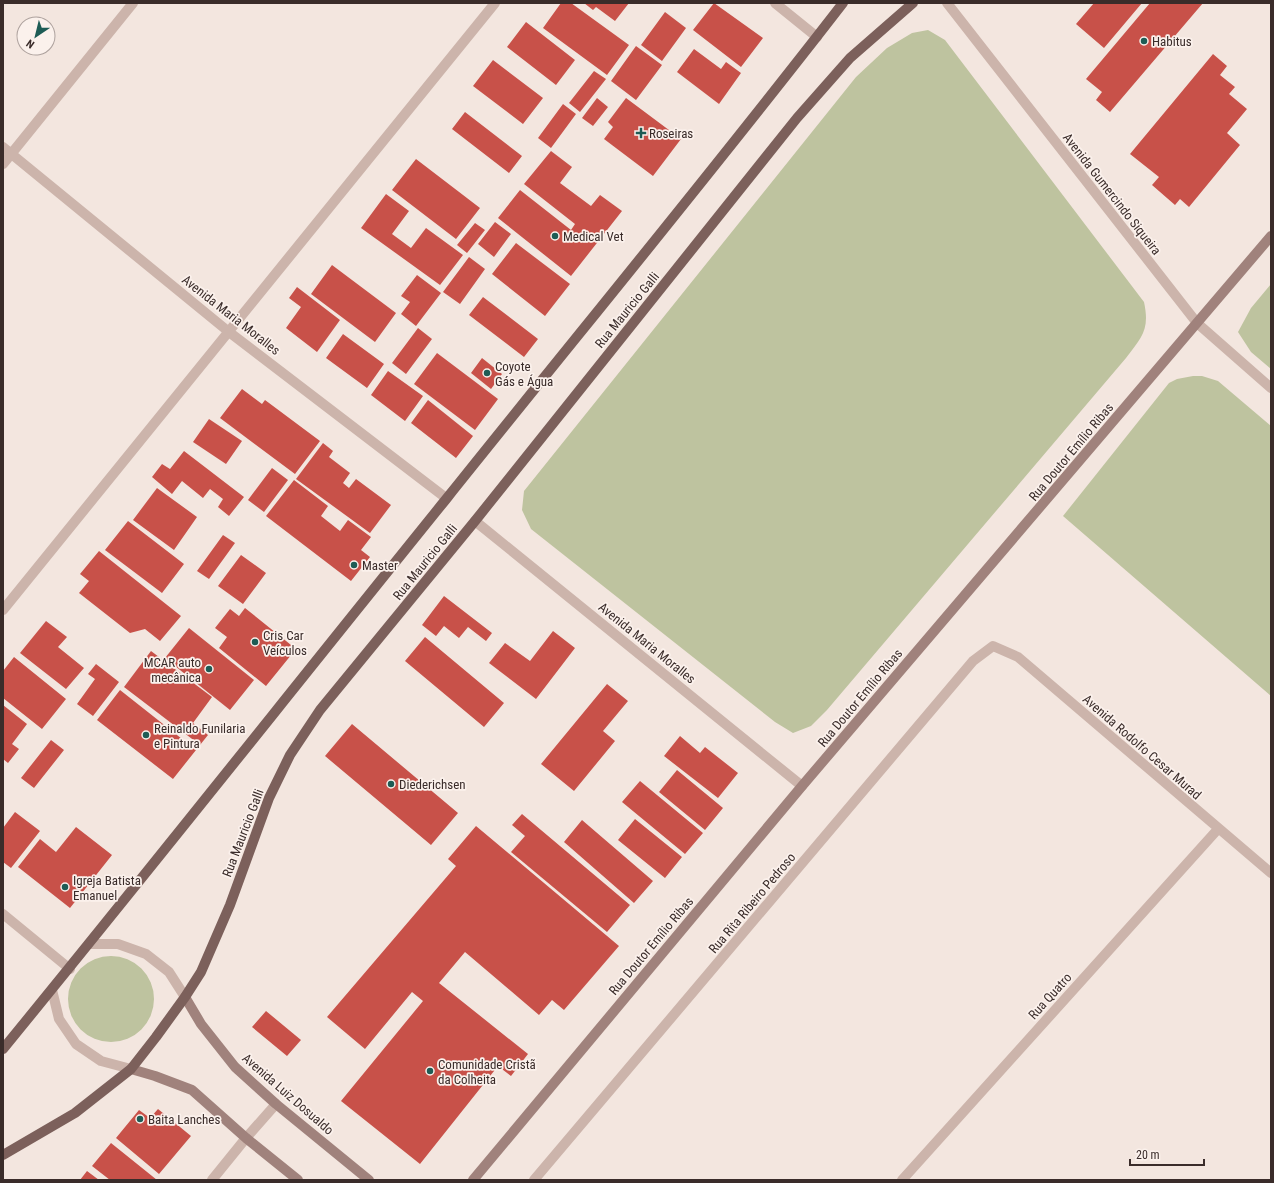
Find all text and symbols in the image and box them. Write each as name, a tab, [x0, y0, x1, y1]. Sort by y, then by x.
north arrow	[16, 16, 56, 56]
place label: Habitus	[1152, 34, 1192, 49]
text: N	[24, 36, 37, 51]
marker: Habitus	[1139, 36, 1149, 46]
place label: Roseiras	[649, 126, 693, 141]
marker: Roseiras	[636, 128, 646, 138]
street label: Avenida Gumercindo Siqueira	[1060, 130, 1164, 258]
place label: Medical Vet	[563, 229, 624, 244]
marker: Medical Vet	[550, 231, 560, 241]
street label: Rua Mauricio Galli	[592, 269, 662, 351]
street label: Avenida Maria Moralles	[179, 272, 283, 358]
place label: Coyote Gás e Água	[495, 359, 553, 389]
marker: Coyote Gás e Água	[482, 368, 492, 378]
street label: Rua Doutor Emílio Ribas	[1026, 400, 1116, 504]
street label: Rua Mauricio Galli	[390, 521, 460, 603]
place label: Master	[362, 558, 398, 573]
marker: Master	[349, 560, 359, 570]
street label: Avenida Maria Moralles	[596, 599, 698, 687]
place label: Cris Car Veículos	[263, 628, 307, 658]
marker: Cris Car Veículos	[250, 637, 260, 647]
street label: Rua Doutor Emílio Ribas	[815, 646, 905, 750]
place label: MCAR auto mecânica	[144, 655, 201, 685]
marker: MCAR auto mecânica	[204, 664, 214, 674]
street label: Avenida Rodolfo Cesar Murad	[1080, 692, 1204, 802]
place label: Reinaldo Funilaria e Pintura	[154, 721, 246, 751]
marker: Reinaldo Funilaria e Pintura	[141, 730, 151, 740]
place label: Diederichsen	[399, 777, 466, 792]
marker: Diederichsen	[386, 779, 396, 789]
street label: Rua Mauricio Galli	[219, 787, 267, 879]
street label: Rua Rita Ribeiro Pedroso	[706, 850, 798, 956]
place label: Igreja Batista Emanuel	[73, 873, 141, 903]
marker: Igreja Batista Emanuel	[60, 882, 70, 892]
street label: Rua Doutor Emílio Ribas	[606, 894, 696, 998]
street label: Rua Quatro	[1025, 970, 1075, 1022]
street label: Avenida Luiz Dosualdo	[239, 1050, 337, 1138]
place label: Comunidade Cristã da Colheita	[438, 1057, 536, 1087]
marker: Comunidade Cristã da Colheita	[425, 1066, 435, 1076]
place label: Baita Lanches	[148, 1112, 220, 1127]
marker: Baita Lanches	[135, 1114, 145, 1124]
scale bar	[1130, 1141, 1204, 1167]
text: 20 m	[1136, 1148, 1160, 1162]

